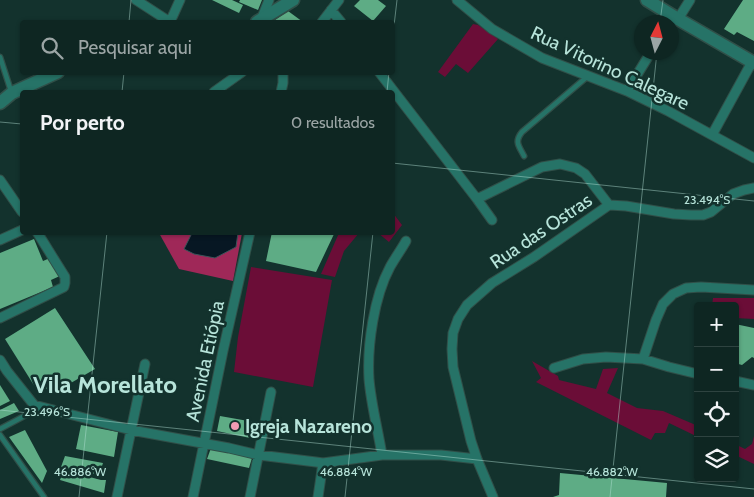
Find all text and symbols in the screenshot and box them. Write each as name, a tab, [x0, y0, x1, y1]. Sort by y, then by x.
north arrow	[634, 15, 679, 60]
search box	[20, 20, 395, 75]
street label: Rua Vitorino Calegare	[527, 21, 693, 115]
icon: search	[38, 34, 66, 62]
text: Pesquisar aqui	[78, 36, 192, 59]
text: Por perto	[40, 110, 125, 135]
text: 0 resultados	[291, 113, 375, 132]
street label: Rua das Ostras	[486, 188, 596, 274]
text: 23.494°S	[684, 192, 730, 207]
street label: Avenida Etiópia	[181, 298, 229, 424]
map controls	[694, 302, 739, 482]
button: +	[694, 302, 739, 347]
button: −	[694, 347, 739, 392]
district label: Vila Morellato	[33, 370, 177, 399]
button: locate	[694, 392, 739, 437]
text: 23.496°S	[24, 404, 70, 419]
place label: Igreja Nazareno	[245, 415, 372, 438]
marker: Igreja Nazareno	[229, 420, 241, 432]
button: layers	[694, 437, 739, 482]
text: 46.886°W	[54, 464, 107, 479]
text: 46.884°W	[320, 464, 373, 479]
text: 46.882°W	[586, 464, 639, 479]

